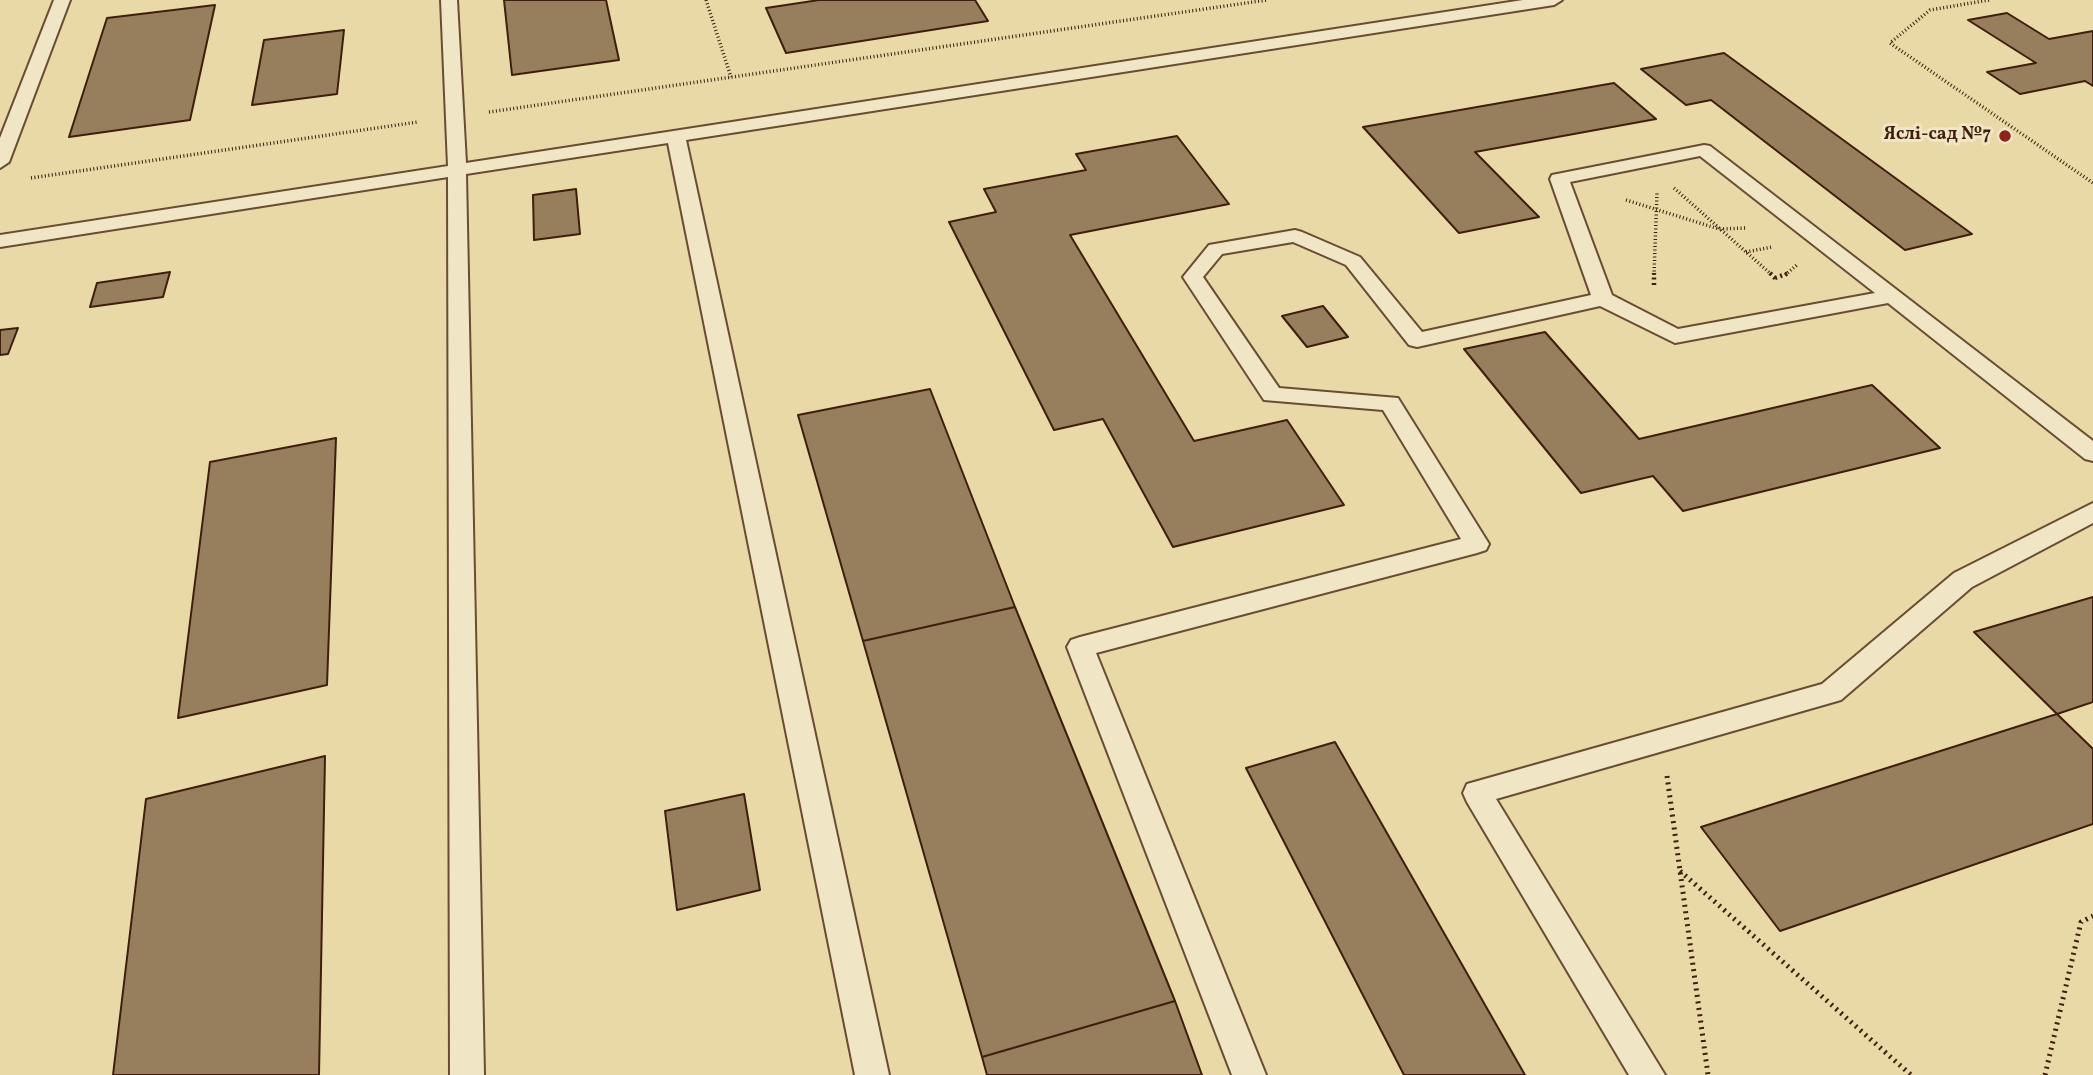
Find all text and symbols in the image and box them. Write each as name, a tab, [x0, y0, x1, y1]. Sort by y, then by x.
place label: Яслі-сад №7	[1884, 125, 1991, 147]
marker: Яслі-сад №7	[1997, 128, 2013, 144]

